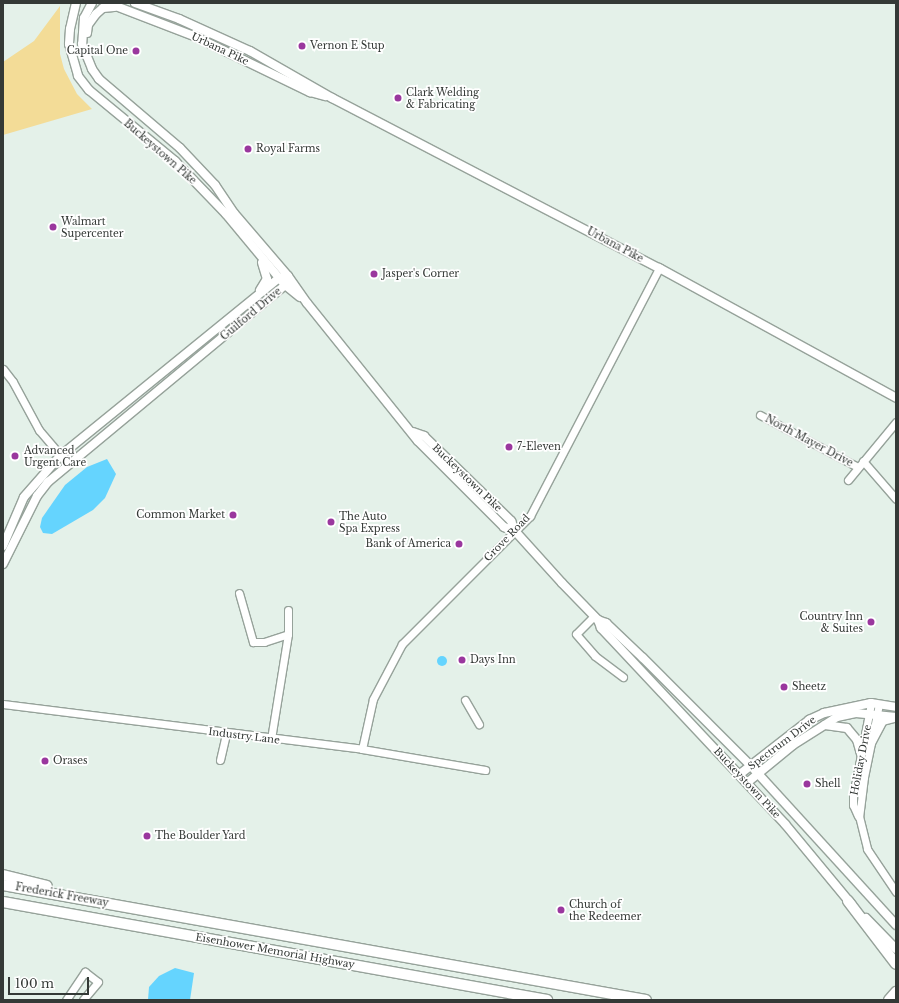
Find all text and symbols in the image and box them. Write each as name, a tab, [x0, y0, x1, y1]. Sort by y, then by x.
street label: Urbana Pike	[189, 30, 251, 68]
place label: Vernon E Stup	[310, 40, 384, 52]
marker: Vernon E Stup	[297, 41, 307, 51]
place label: Capital One	[67, 45, 128, 57]
marker: Capital One	[131, 46, 141, 56]
place label: Clark Welding & Fabricating	[406, 86, 480, 110]
marker: Clark Welding & Fabricating	[393, 93, 403, 103]
street label: Buckeystown Pike	[121, 117, 199, 187]
place label: Royal Farms	[256, 143, 320, 155]
marker: Royal Farms	[243, 144, 253, 154]
place label: Walmart Supercenter	[61, 215, 124, 238]
marker: Walmart Supercenter	[48, 222, 58, 232]
street label: Urbana Pike	[585, 225, 645, 265]
place label: Jasper's Corner	[382, 268, 459, 280]
marker: Jasper's Corner	[369, 269, 379, 279]
street label: Guilford Drive	[218, 285, 284, 343]
street label: North Mayer Drive	[763, 413, 855, 469]
place label: 7-Eleven	[517, 441, 561, 453]
street label: Buckeystown Pike	[430, 442, 504, 514]
marker: 7-Eleven	[504, 442, 514, 452]
place label: Advanced Urgent Care	[24, 444, 86, 468]
marker: Advanced Urgent Care	[9, 450, 21, 462]
place label: Common Market	[136, 509, 225, 521]
marker: Common Market	[228, 510, 238, 520]
place label: The Auto Spa Express	[339, 510, 400, 534]
street label: Grove Road	[482, 512, 532, 564]
marker: The Auto Spa Express	[326, 517, 336, 527]
place label: Bank of America	[365, 538, 451, 550]
marker: Bank of America	[454, 539, 464, 549]
place label: Country Inn & Suites	[799, 610, 863, 634]
marker: Country Inn & Suites	[866, 617, 876, 627]
place label: Days Inn	[470, 654, 516, 666]
marker: Days Inn	[457, 655, 467, 665]
place label: Sheetz	[792, 681, 826, 693]
marker: Sheetz	[779, 682, 789, 692]
street label: Spectrum Drive	[746, 714, 818, 772]
street label: Holiday Drive	[848, 723, 874, 797]
street label: Industry Lane	[207, 726, 281, 746]
street label: Buckeystown Pike	[711, 745, 783, 821]
place label: Orases	[53, 755, 88, 767]
marker: Orases	[40, 756, 50, 766]
place label: Shell	[815, 778, 841, 790]
marker: Shell	[802, 779, 812, 789]
place label: The Boulder Yard	[155, 830, 246, 842]
marker: The Boulder Yard	[142, 831, 152, 841]
street label: Frederick Freeway	[14, 881, 110, 909]
place label: Church of the Redeemer	[569, 898, 641, 922]
marker: Church of the Redeemer	[556, 905, 566, 915]
street label: Eisenhower Memorial Highway	[194, 931, 356, 971]
scale bar	[10, 969, 91, 995]
text: 100 m	[15, 976, 54, 991]

